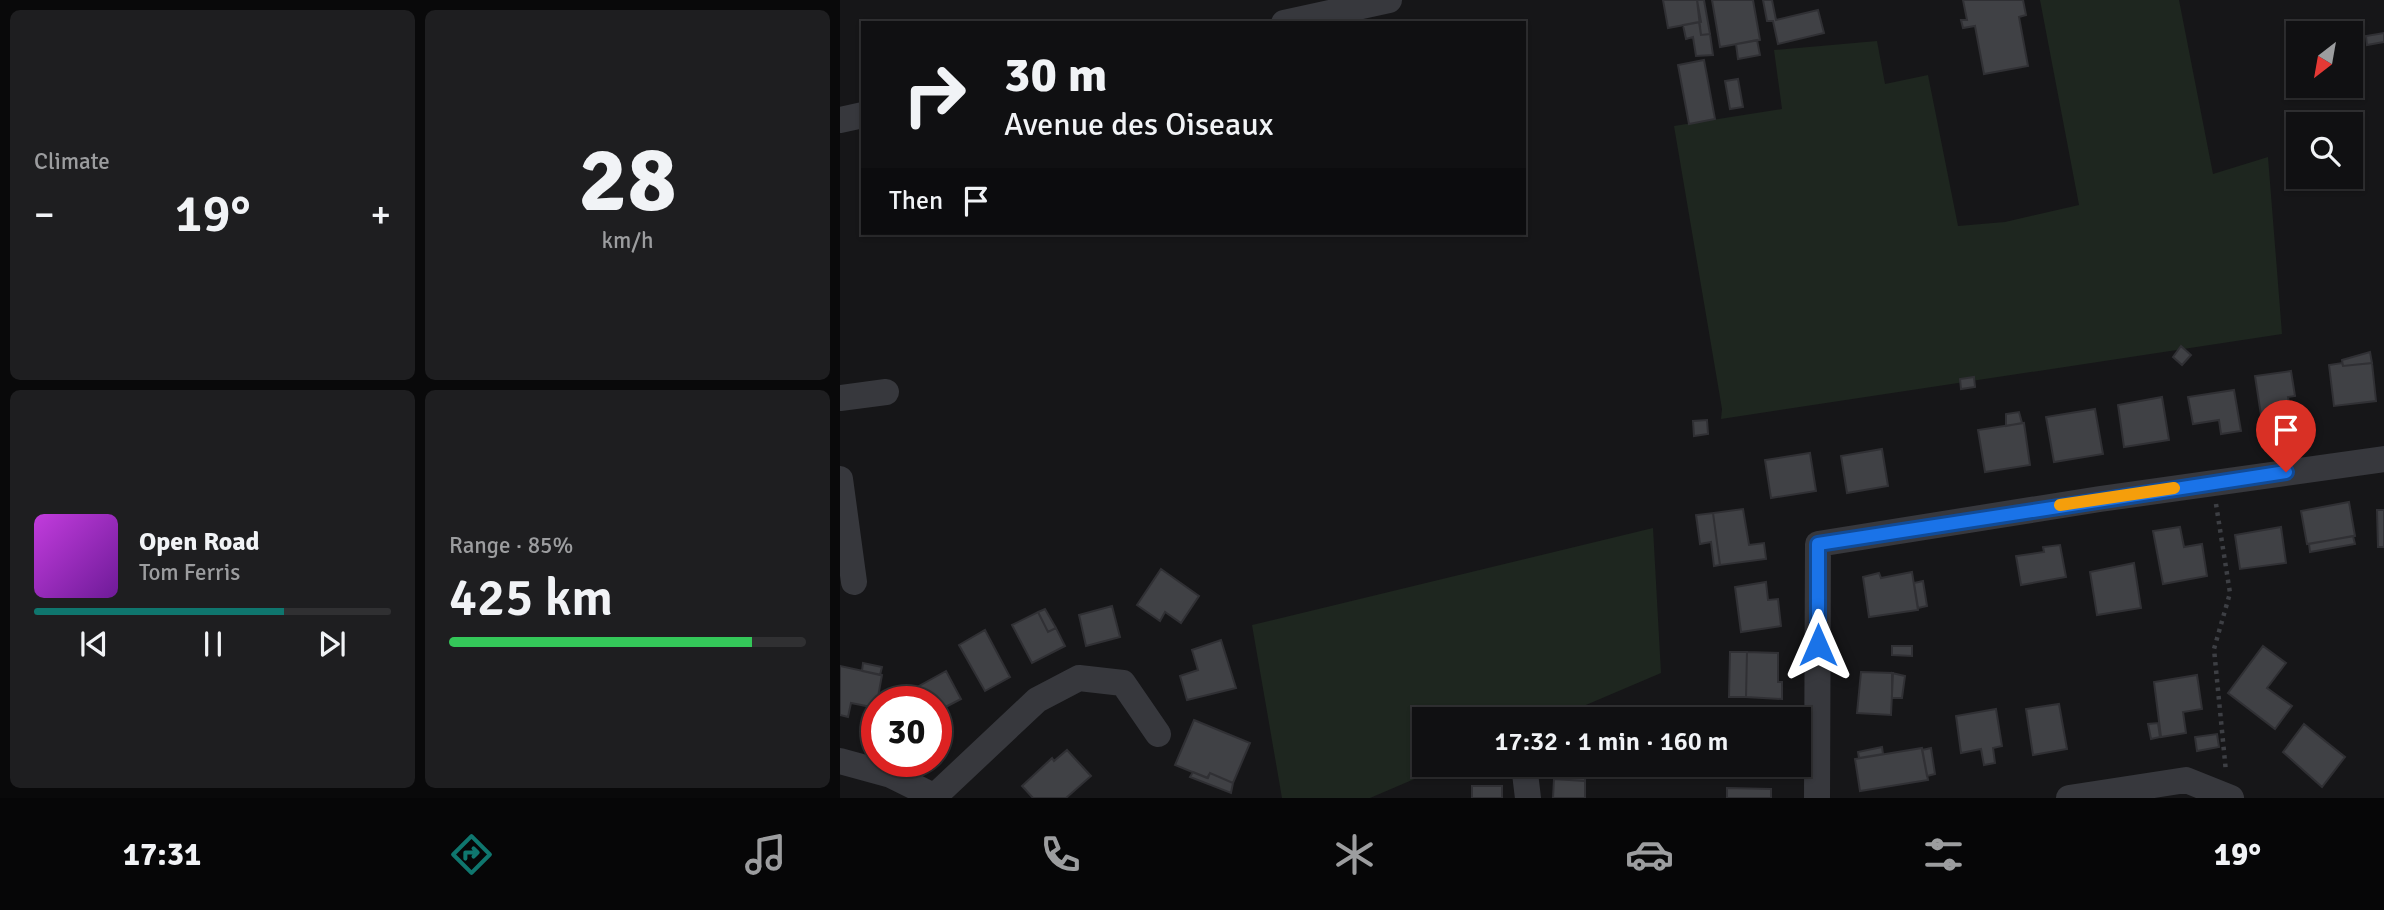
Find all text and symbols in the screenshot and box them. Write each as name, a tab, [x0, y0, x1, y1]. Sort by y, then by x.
north arrow	[2286, 21, 2362, 98]
map controls	[2286, 21, 2363, 189]
text: 30 m	[1004, 45, 1107, 105]
icon: right	[889, 49, 980, 140]
text: Avenue des Oiseaux	[1004, 105, 1273, 144]
button: search	[2286, 112, 2363, 189]
text: 28	[578, 124, 677, 237]
text: Climate	[34, 147, 110, 176]
text: 19°	[174, 182, 251, 246]
icon: arrive	[957, 182, 995, 220]
text: Then	[889, 185, 943, 217]
text: −	[34, 191, 55, 238]
text: +	[370, 191, 391, 238]
text: km/h	[601, 226, 654, 255]
pin	[2256, 400, 2316, 472]
icon: arrive	[2267, 411, 2305, 449]
text: Open Road	[139, 526, 260, 558]
text: Range · 85%	[449, 531, 573, 560]
text: Tom Ferris	[139, 558, 240, 587]
text: 425 km	[449, 566, 613, 630]
position arrow	[1781, 608, 1855, 682]
icon: previous	[75, 625, 113, 663]
icon: pause	[194, 625, 232, 663]
icon: next	[313, 625, 351, 663]
speed limit sign: 30	[861, 686, 952, 777]
text: 17:32 · 1 min · 160 m	[1495, 726, 1728, 758]
icon: directions	[447, 830, 496, 879]
icon: music	[741, 830, 790, 879]
icon: phone	[1036, 830, 1085, 879]
icon: climate	[1330, 830, 1379, 879]
icon: car	[1625, 830, 1674, 879]
icon: filters	[1919, 830, 1968, 879]
text: 17:31	[123, 835, 201, 874]
text: 19°	[2214, 835, 2261, 874]

